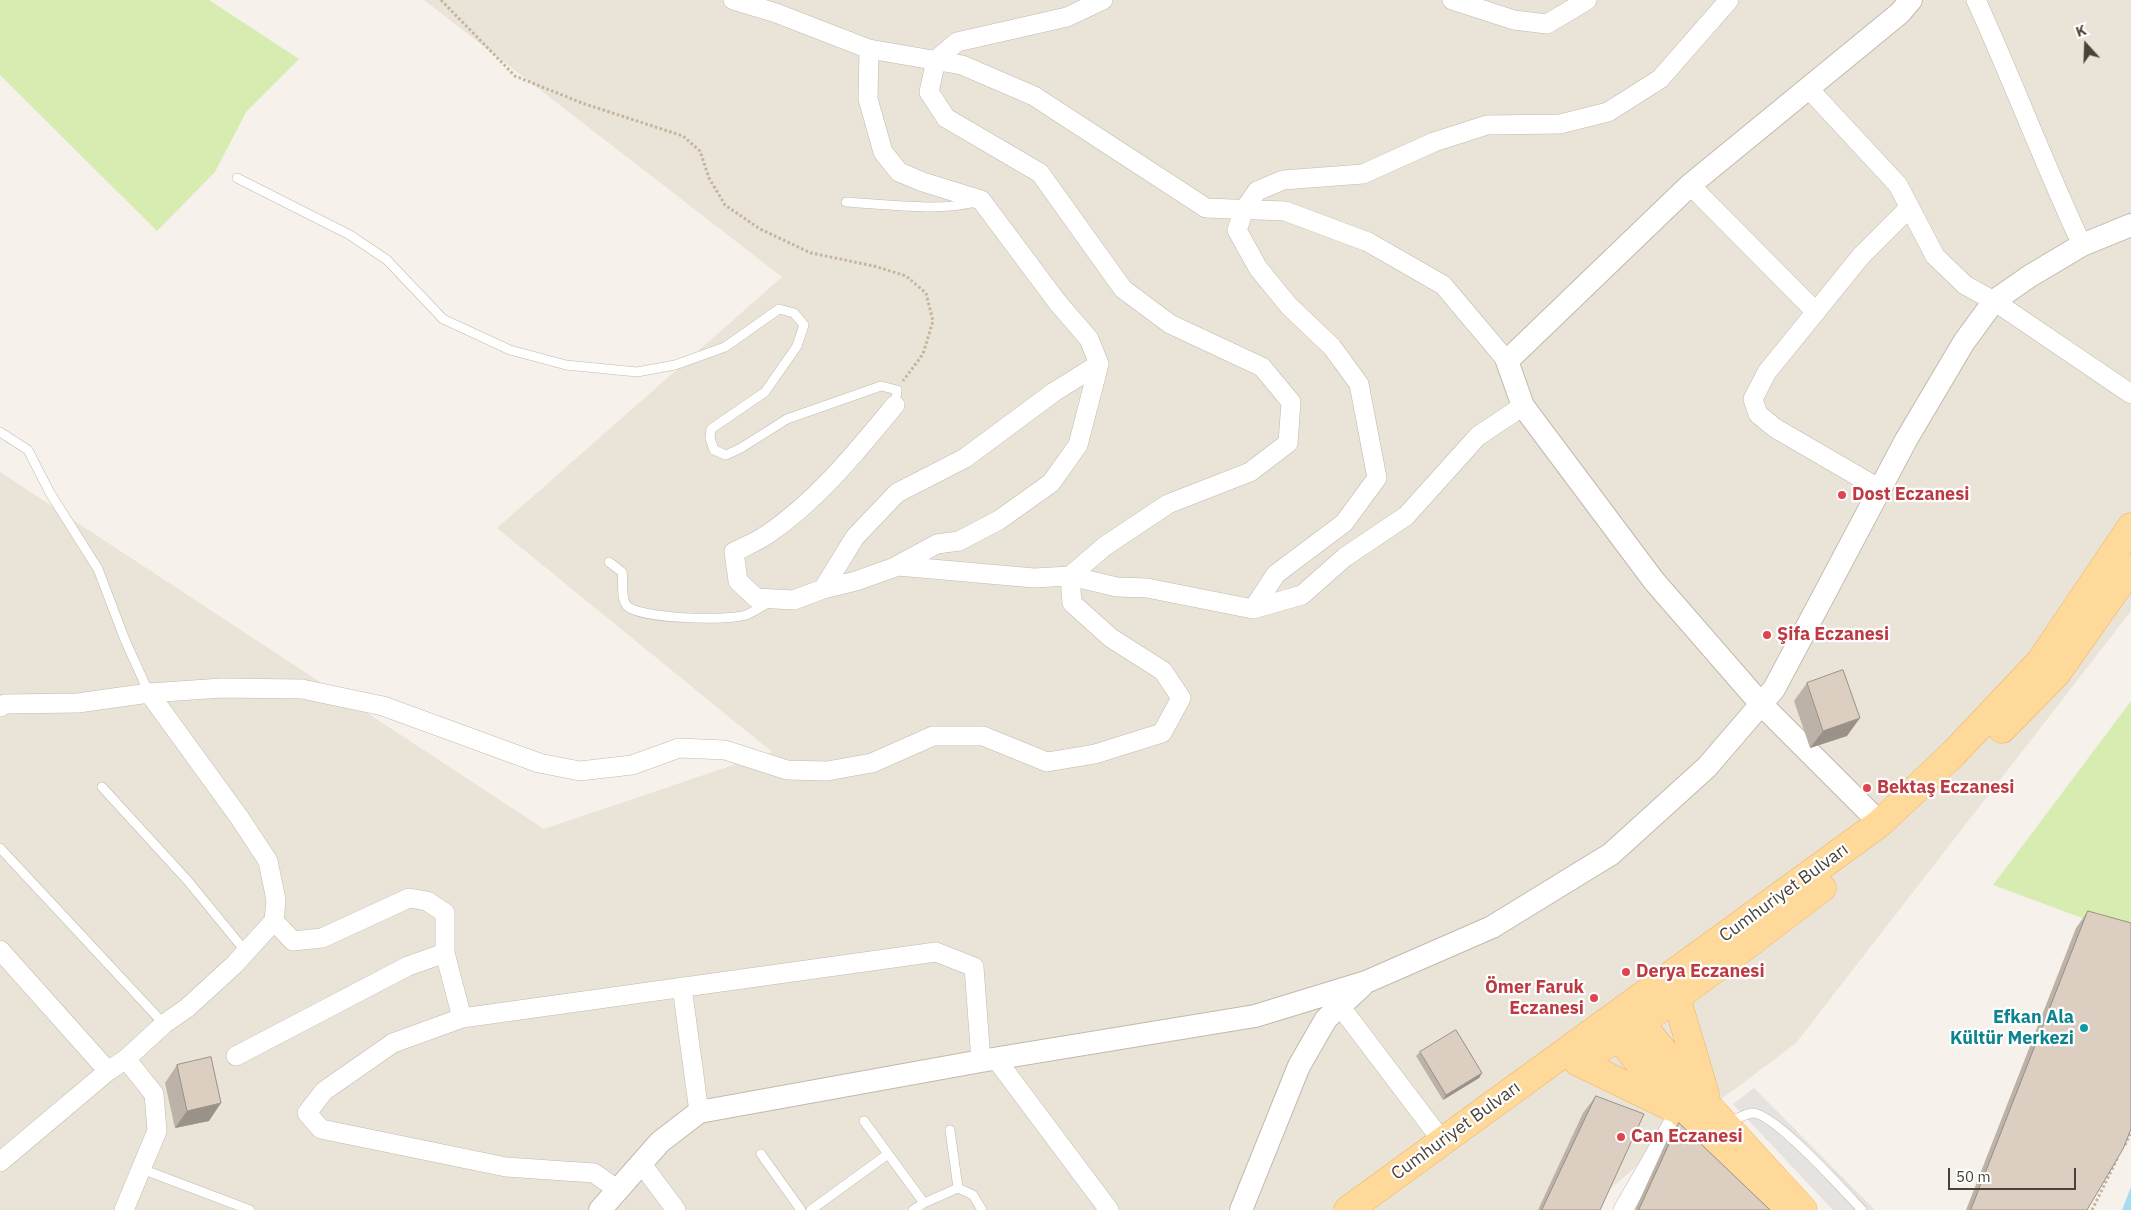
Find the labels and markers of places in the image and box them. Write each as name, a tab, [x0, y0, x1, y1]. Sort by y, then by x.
place label: Dost Eczanesi	[1852, 484, 1969, 506]
marker: Dost Eczanesi	[1836, 489, 1848, 501]
place label: Şifa Eczanesi	[1777, 624, 1889, 646]
marker: Şifa Eczanesi	[1761, 629, 1773, 641]
place label: Bektaş Eczanesi	[1877, 777, 2014, 799]
marker: Bektaş Eczanesi	[1861, 782, 1873, 794]
place label: Derya Eczanesi	[1636, 961, 1765, 983]
marker: Derya Eczanesi	[1620, 966, 1632, 978]
place label: Ömer Faruk Eczanesi	[1485, 977, 1584, 1020]
marker: Ömer Faruk Eczanesi	[1588, 992, 1600, 1004]
place label: Efkan Ala Kültür Merkezi	[1950, 1007, 2074, 1050]
marker: Efkan Ala Kültür Merkezi	[2078, 1022, 2090, 1034]
place label: Can Eczanesi	[1631, 1126, 1743, 1148]
marker: Can Eczanesi	[1615, 1131, 1627, 1143]

